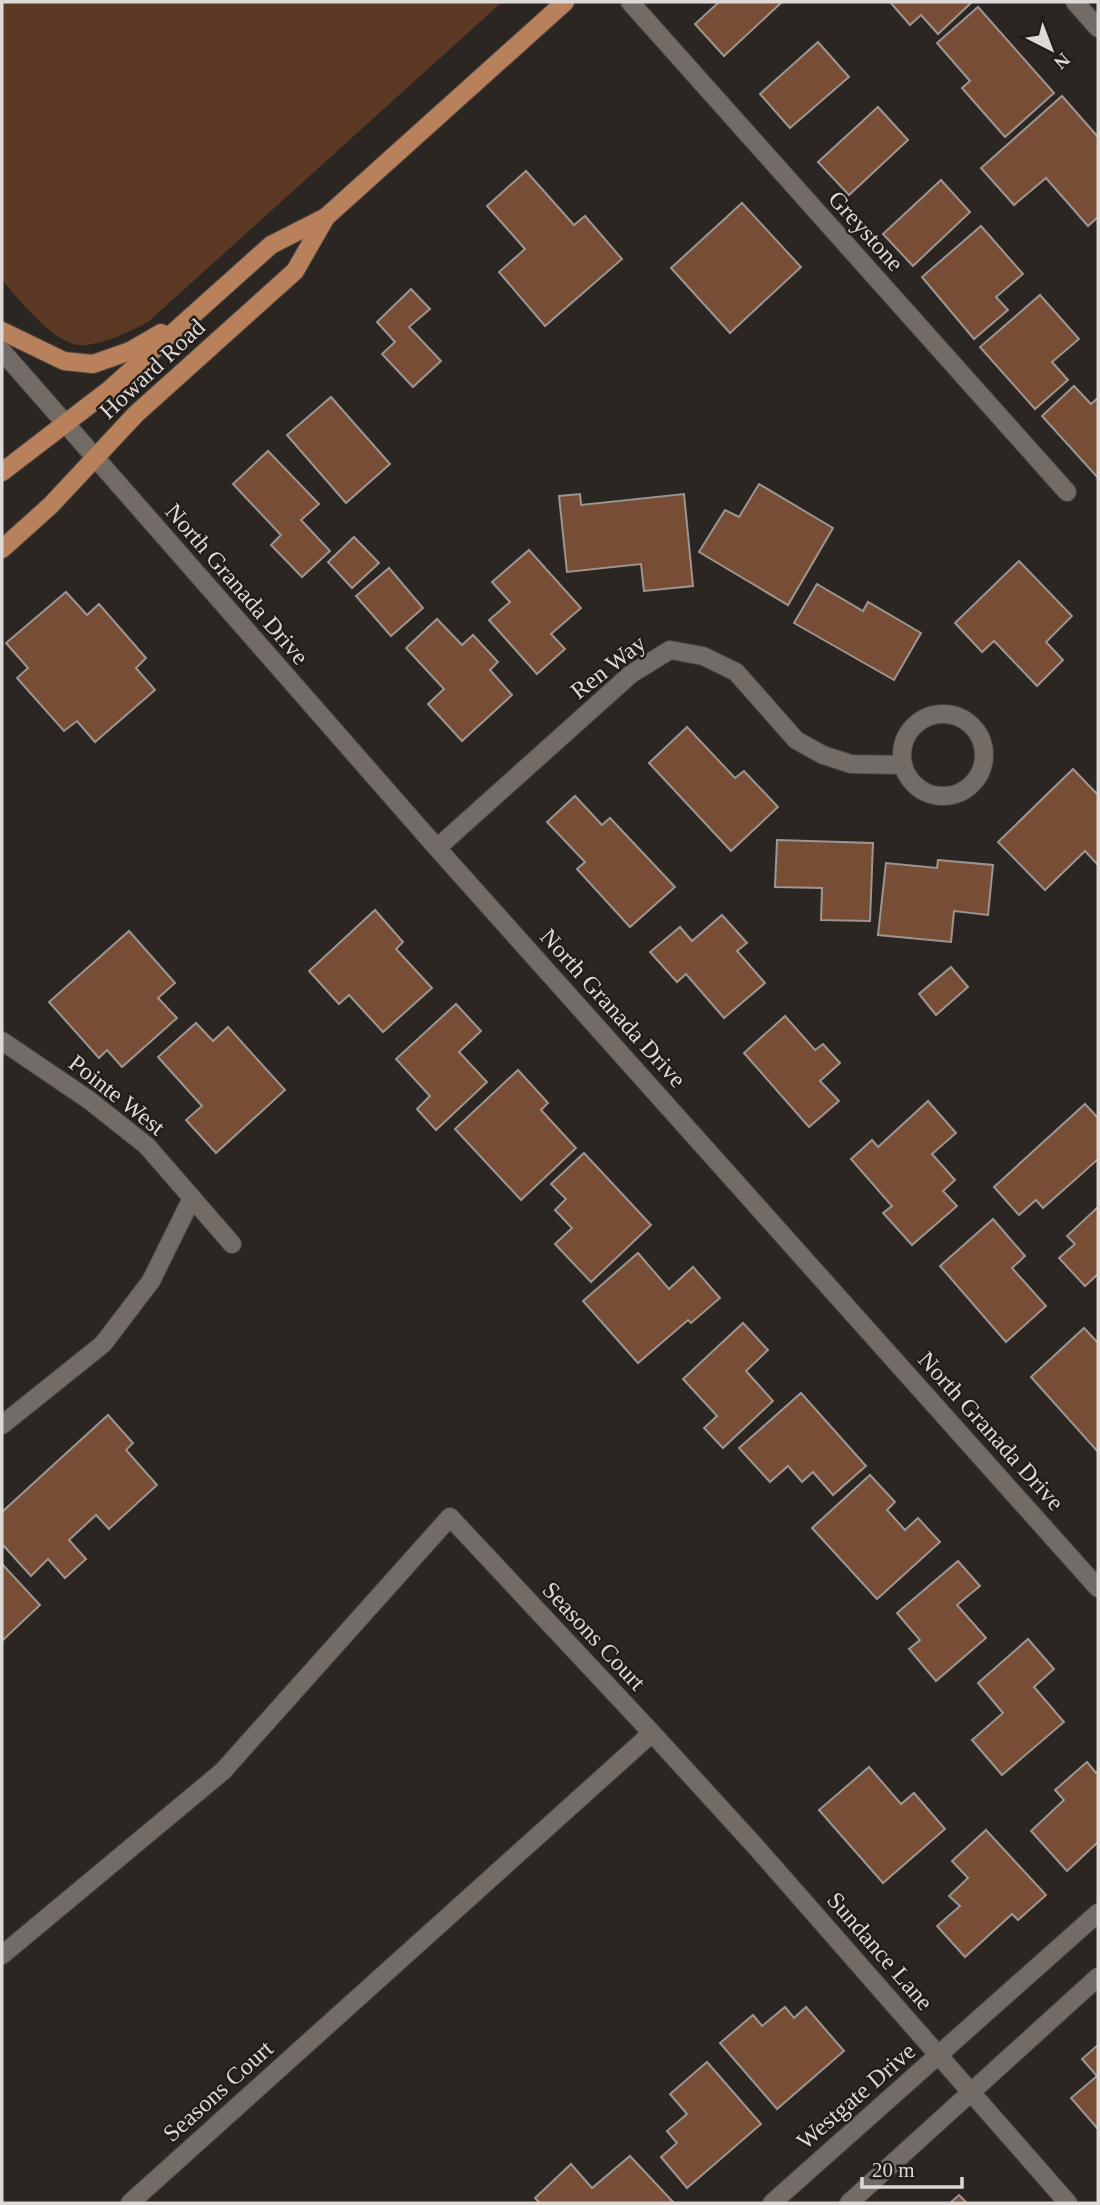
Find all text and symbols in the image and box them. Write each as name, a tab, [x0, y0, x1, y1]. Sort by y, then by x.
north arrow	[1016, 14, 1086, 84]
text: N	[1050, 49, 1074, 74]
street label: Greystone	[823, 186, 909, 276]
street label: Howard Road	[94, 314, 210, 424]
street label: North Granada Drive	[160, 499, 314, 669]
street label: Ren Way	[565, 630, 651, 704]
street label: North Granada Drive	[535, 924, 691, 1092]
street label: Pointe West	[64, 1050, 170, 1141]
street label: North Granada Drive	[913, 1347, 1069, 1515]
street label: Seasons Court	[537, 1577, 651, 1696]
street label: Sundance Lane	[822, 1887, 938, 2015]
street label: Seasons Court	[158, 2035, 278, 2147]
street label: Westgate Drive	[792, 2038, 920, 2154]
scale bar	[862, 2146, 962, 2190]
text: 20 m	[872, 2158, 915, 2182]

